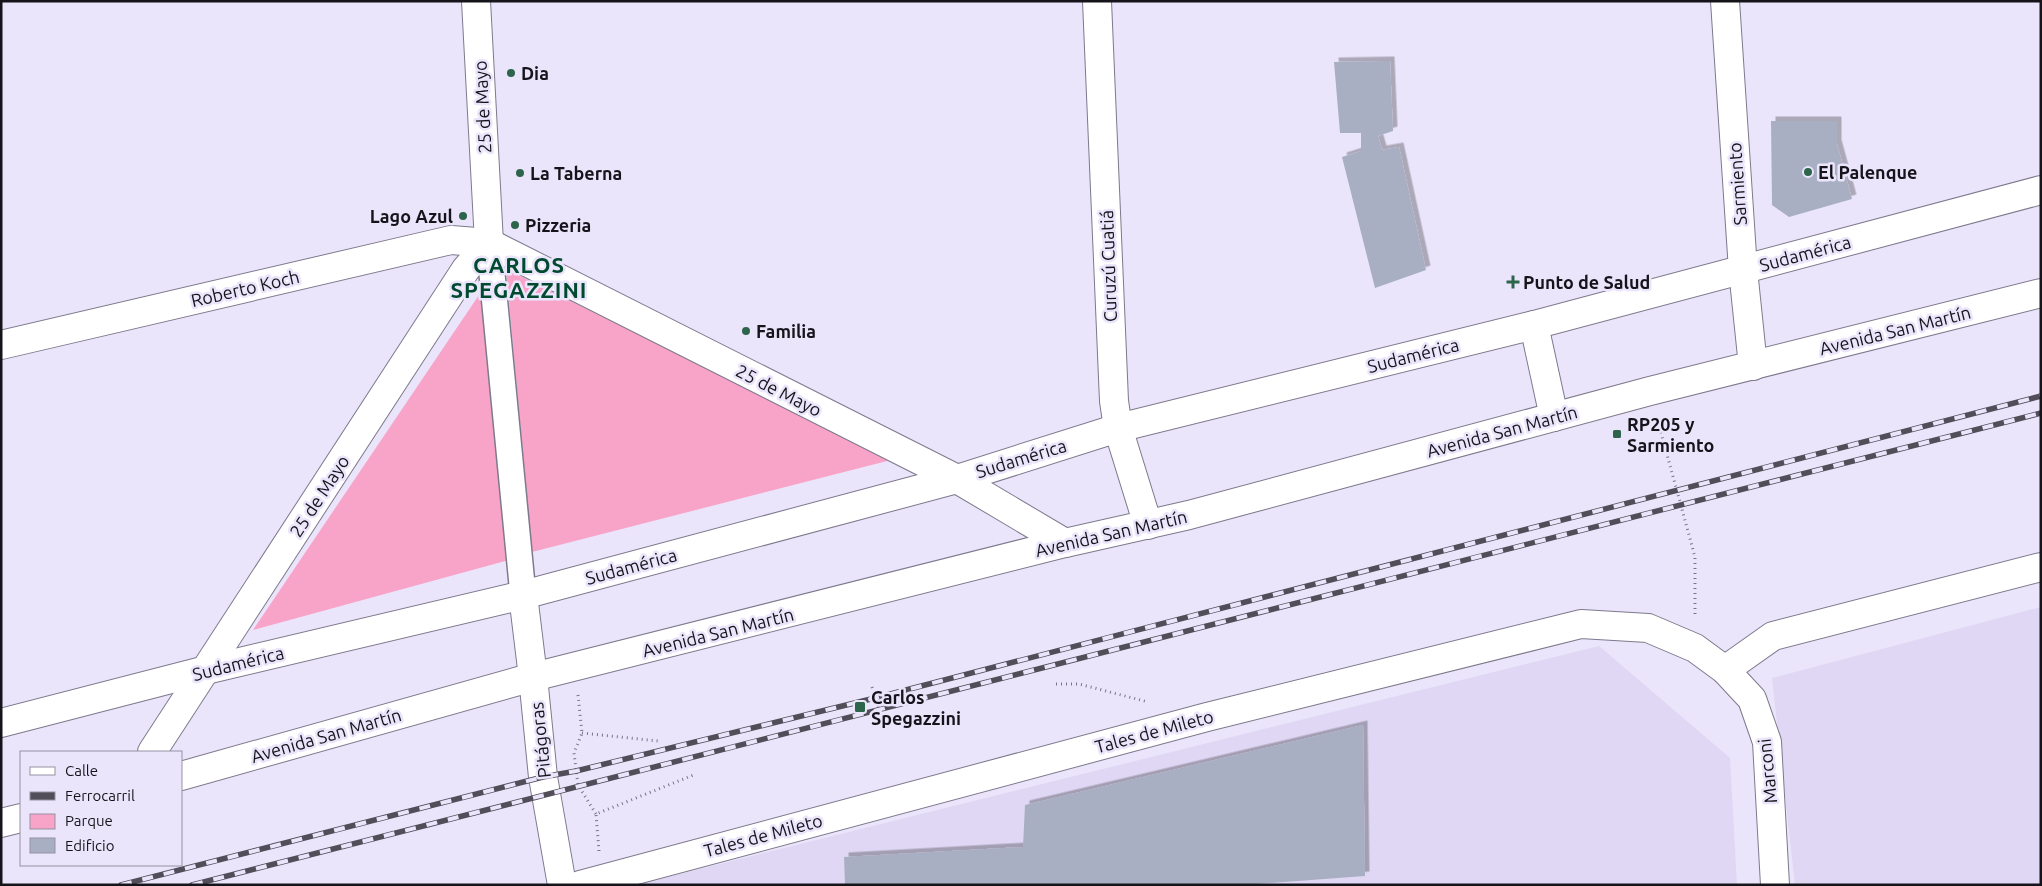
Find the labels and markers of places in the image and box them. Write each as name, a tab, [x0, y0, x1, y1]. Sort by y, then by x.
place label: Dia	[521, 63, 549, 83]
marker: Dia	[505, 67, 517, 79]
place label: El Palenque	[1818, 162, 1917, 182]
place label: La Taberna	[530, 163, 622, 183]
marker: El Palenque	[1802, 166, 1814, 178]
marker: La Taberna	[514, 167, 526, 179]
place label: Lago Azul	[370, 206, 454, 226]
marker: Lago Azul	[457, 210, 469, 222]
place label: Pizzeria	[525, 215, 591, 235]
marker: Pizzeria	[509, 219, 521, 231]
place label: Punto de Salud	[1523, 272, 1650, 292]
marker: Punto de Salud	[1507, 276, 1519, 288]
place label: Familia	[756, 321, 816, 341]
marker: Familia	[740, 325, 752, 337]
place label: RP205 y Sarmiento	[1627, 414, 1714, 455]
marker: RP205 y Sarmiento	[1611, 428, 1623, 440]
place label: Carlos Spegazzini	[871, 687, 961, 728]
marker: Carlos Spegazzini	[853, 700, 867, 714]

